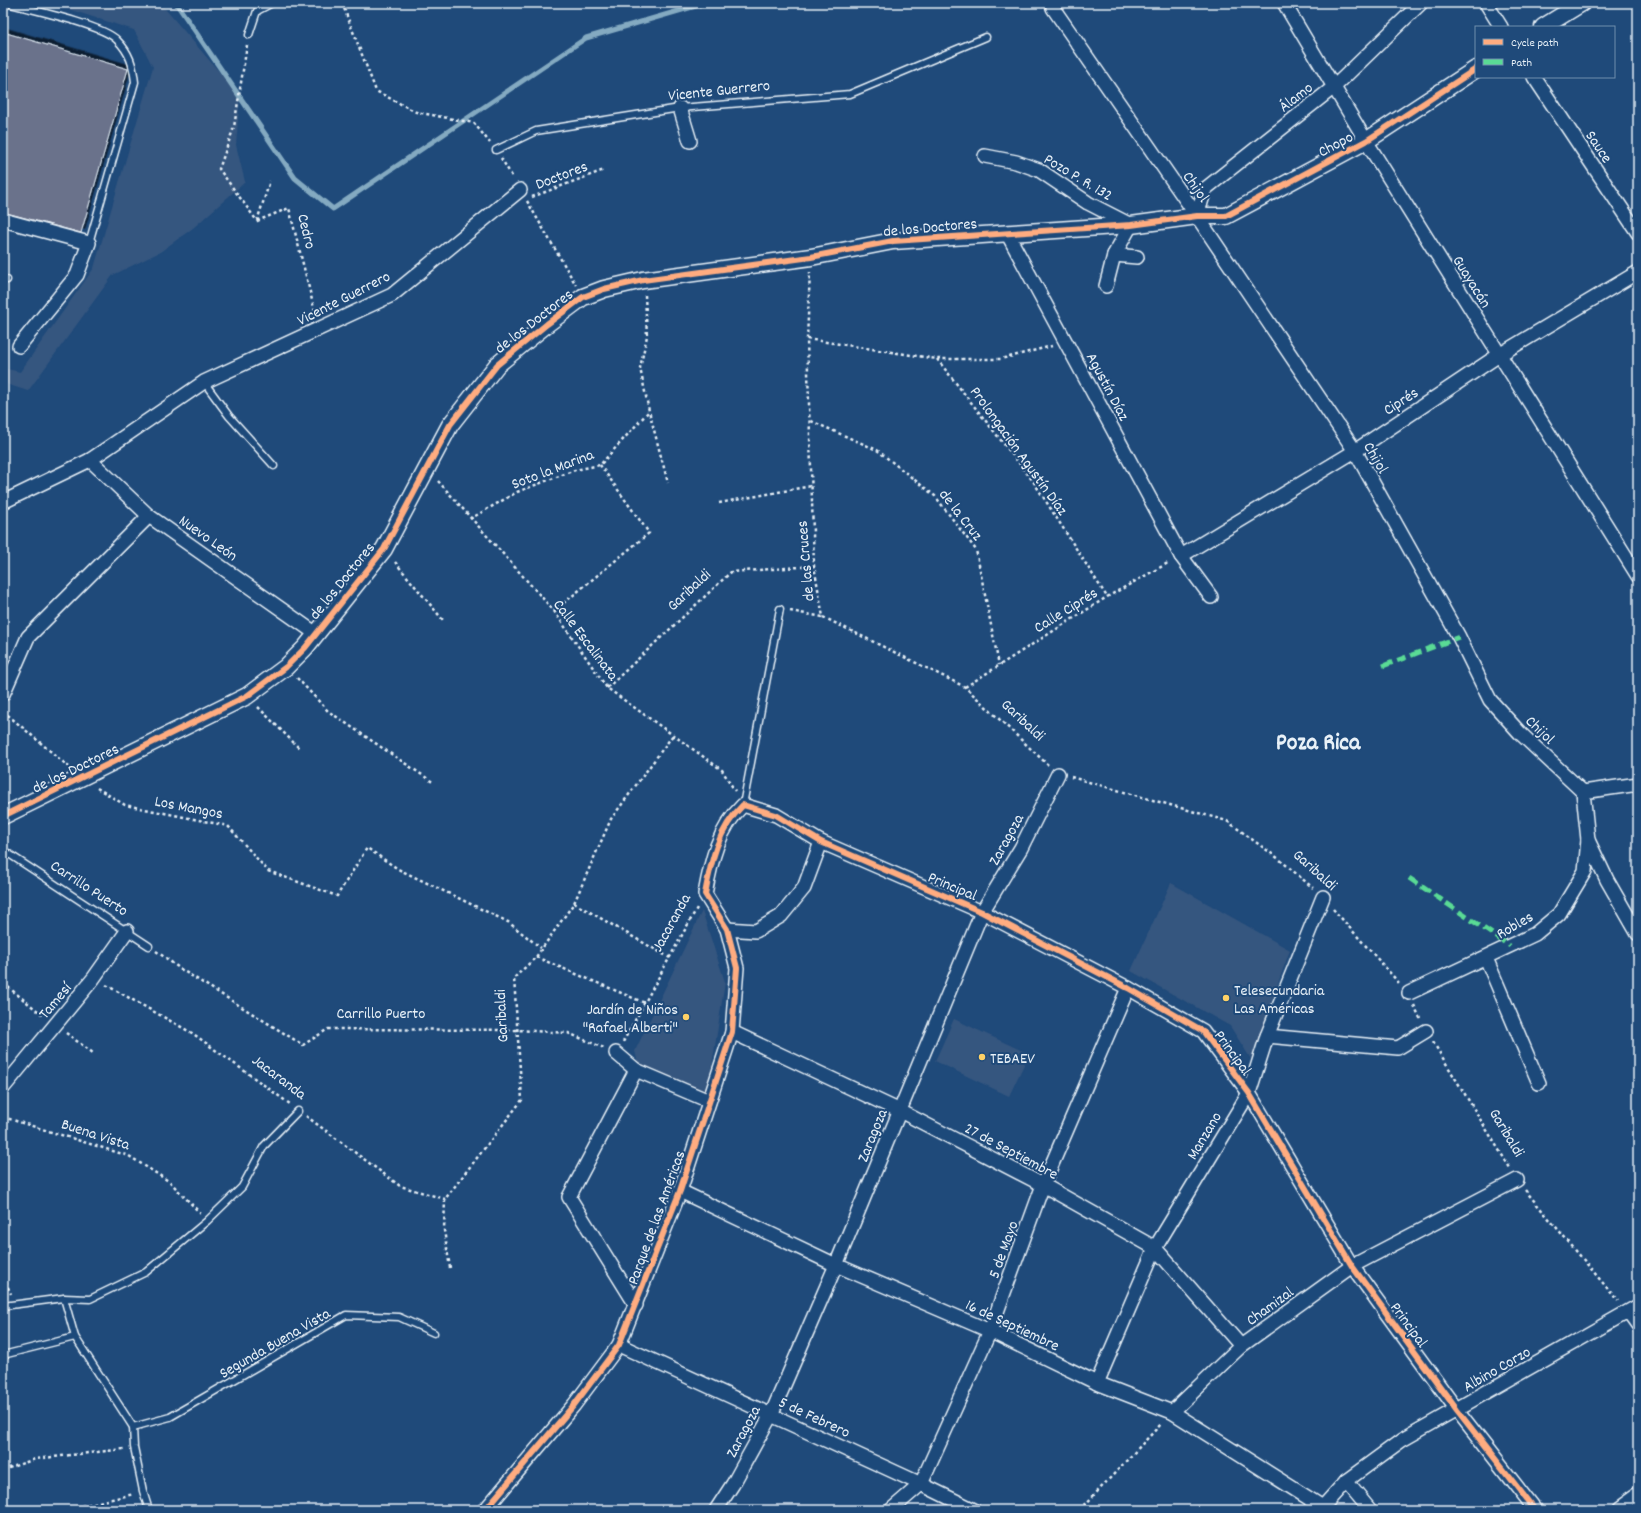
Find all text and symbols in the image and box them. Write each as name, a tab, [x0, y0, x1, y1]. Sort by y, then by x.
legend	[1475, 26, 1615, 78]
text: Cycle path	[1511, 35, 1559, 52]
text: Path	[1511, 55, 1532, 72]
street label: Vicente Guerrero	[667, 75, 771, 108]
street label: Álamo	[1275, 77, 1318, 119]
street label: Chopo	[1315, 126, 1358, 164]
street label: Sauce	[1579, 126, 1617, 168]
street label: Pozo P. R. 132	[1039, 149, 1116, 208]
street label: Doctores	[532, 156, 592, 197]
street label: Chijol	[1176, 167, 1214, 208]
street label: Cedro	[290, 212, 321, 252]
street label: de los Doctores	[882, 213, 978, 244]
street label: Guayacán	[1446, 252, 1496, 313]
street label: Vicente Guerrero	[293, 266, 395, 333]
street label: de los Doctores	[490, 284, 579, 360]
street label: Agustín Díaz	[1079, 349, 1134, 425]
street label: Prolongación Agustín Díaz	[963, 382, 1073, 521]
street label: Ciprés	[1379, 382, 1424, 422]
street label: Chijol	[1357, 438, 1393, 479]
street label: Soto la Marina	[508, 444, 598, 497]
street label: de la Cruz	[932, 485, 988, 546]
street label: Nuevo León	[173, 510, 242, 568]
street label: de las Cruces	[791, 519, 821, 602]
street label: de los Doctores	[304, 538, 382, 625]
street label: Garibaldi	[662, 564, 717, 617]
street label: Calle Ciprés	[1030, 582, 1103, 640]
street label: Calle Escalinata	[547, 595, 624, 686]
street label: Garibaldi	[995, 694, 1050, 747]
street label: Chijol	[1519, 711, 1559, 751]
district label: Poza Rica	[1276, 727, 1361, 761]
street label: de los Doctores	[29, 738, 124, 800]
street label: Los Mangos	[152, 791, 225, 826]
street label: Zaragoza	[984, 810, 1031, 870]
street label: Garibaldi	[1287, 845, 1342, 897]
street label: Carrillo Puerto	[45, 855, 132, 923]
street label: Principal	[924, 867, 980, 908]
street label: Jacaranda	[647, 890, 698, 956]
street label: Robles	[1492, 906, 1538, 946]
street label: Tamesí	[34, 977, 79, 1025]
place label: Telesecundaria Las Américas	[1234, 980, 1325, 1021]
street label: Garibaldi	[490, 989, 515, 1043]
marker: Telesecundaria Las Américas	[1221, 993, 1231, 1003]
place label: Jardín de Niños "Rafael Alberti"	[582, 999, 678, 1040]
street label: Carrillo Puerto	[337, 1003, 425, 1026]
marker: Jardín de Niños "Rafael Alberti"	[681, 1012, 691, 1022]
street label: Principal	[1208, 1026, 1257, 1081]
place label: TEBAEV	[990, 1048, 1035, 1071]
street label: Jacaranda	[246, 1050, 311, 1106]
marker: TEBAEV	[977, 1052, 987, 1062]
street label: Zaragoza	[852, 1105, 895, 1166]
street label: Garibaldi	[1482, 1105, 1529, 1162]
street label: Manzano	[1182, 1108, 1228, 1165]
street label: Buena Vista	[58, 1113, 133, 1157]
street label: 27 de Septiembre	[960, 1118, 1062, 1187]
street label: Parque de las Américas	[622, 1147, 692, 1288]
street label: 5 de Mayo	[983, 1218, 1025, 1282]
street label: Chamizal	[1242, 1282, 1299, 1332]
street label: 16 de Septiembre	[961, 1294, 1063, 1358]
street label: Principal	[1384, 1298, 1433, 1353]
street label: Segunda Buena Vista	[215, 1303, 336, 1385]
street label: Albino Corzo	[1459, 1342, 1535, 1399]
street label: 5 de Febrero	[774, 1392, 853, 1445]
street label: Zaragoza	[721, 1402, 768, 1462]

